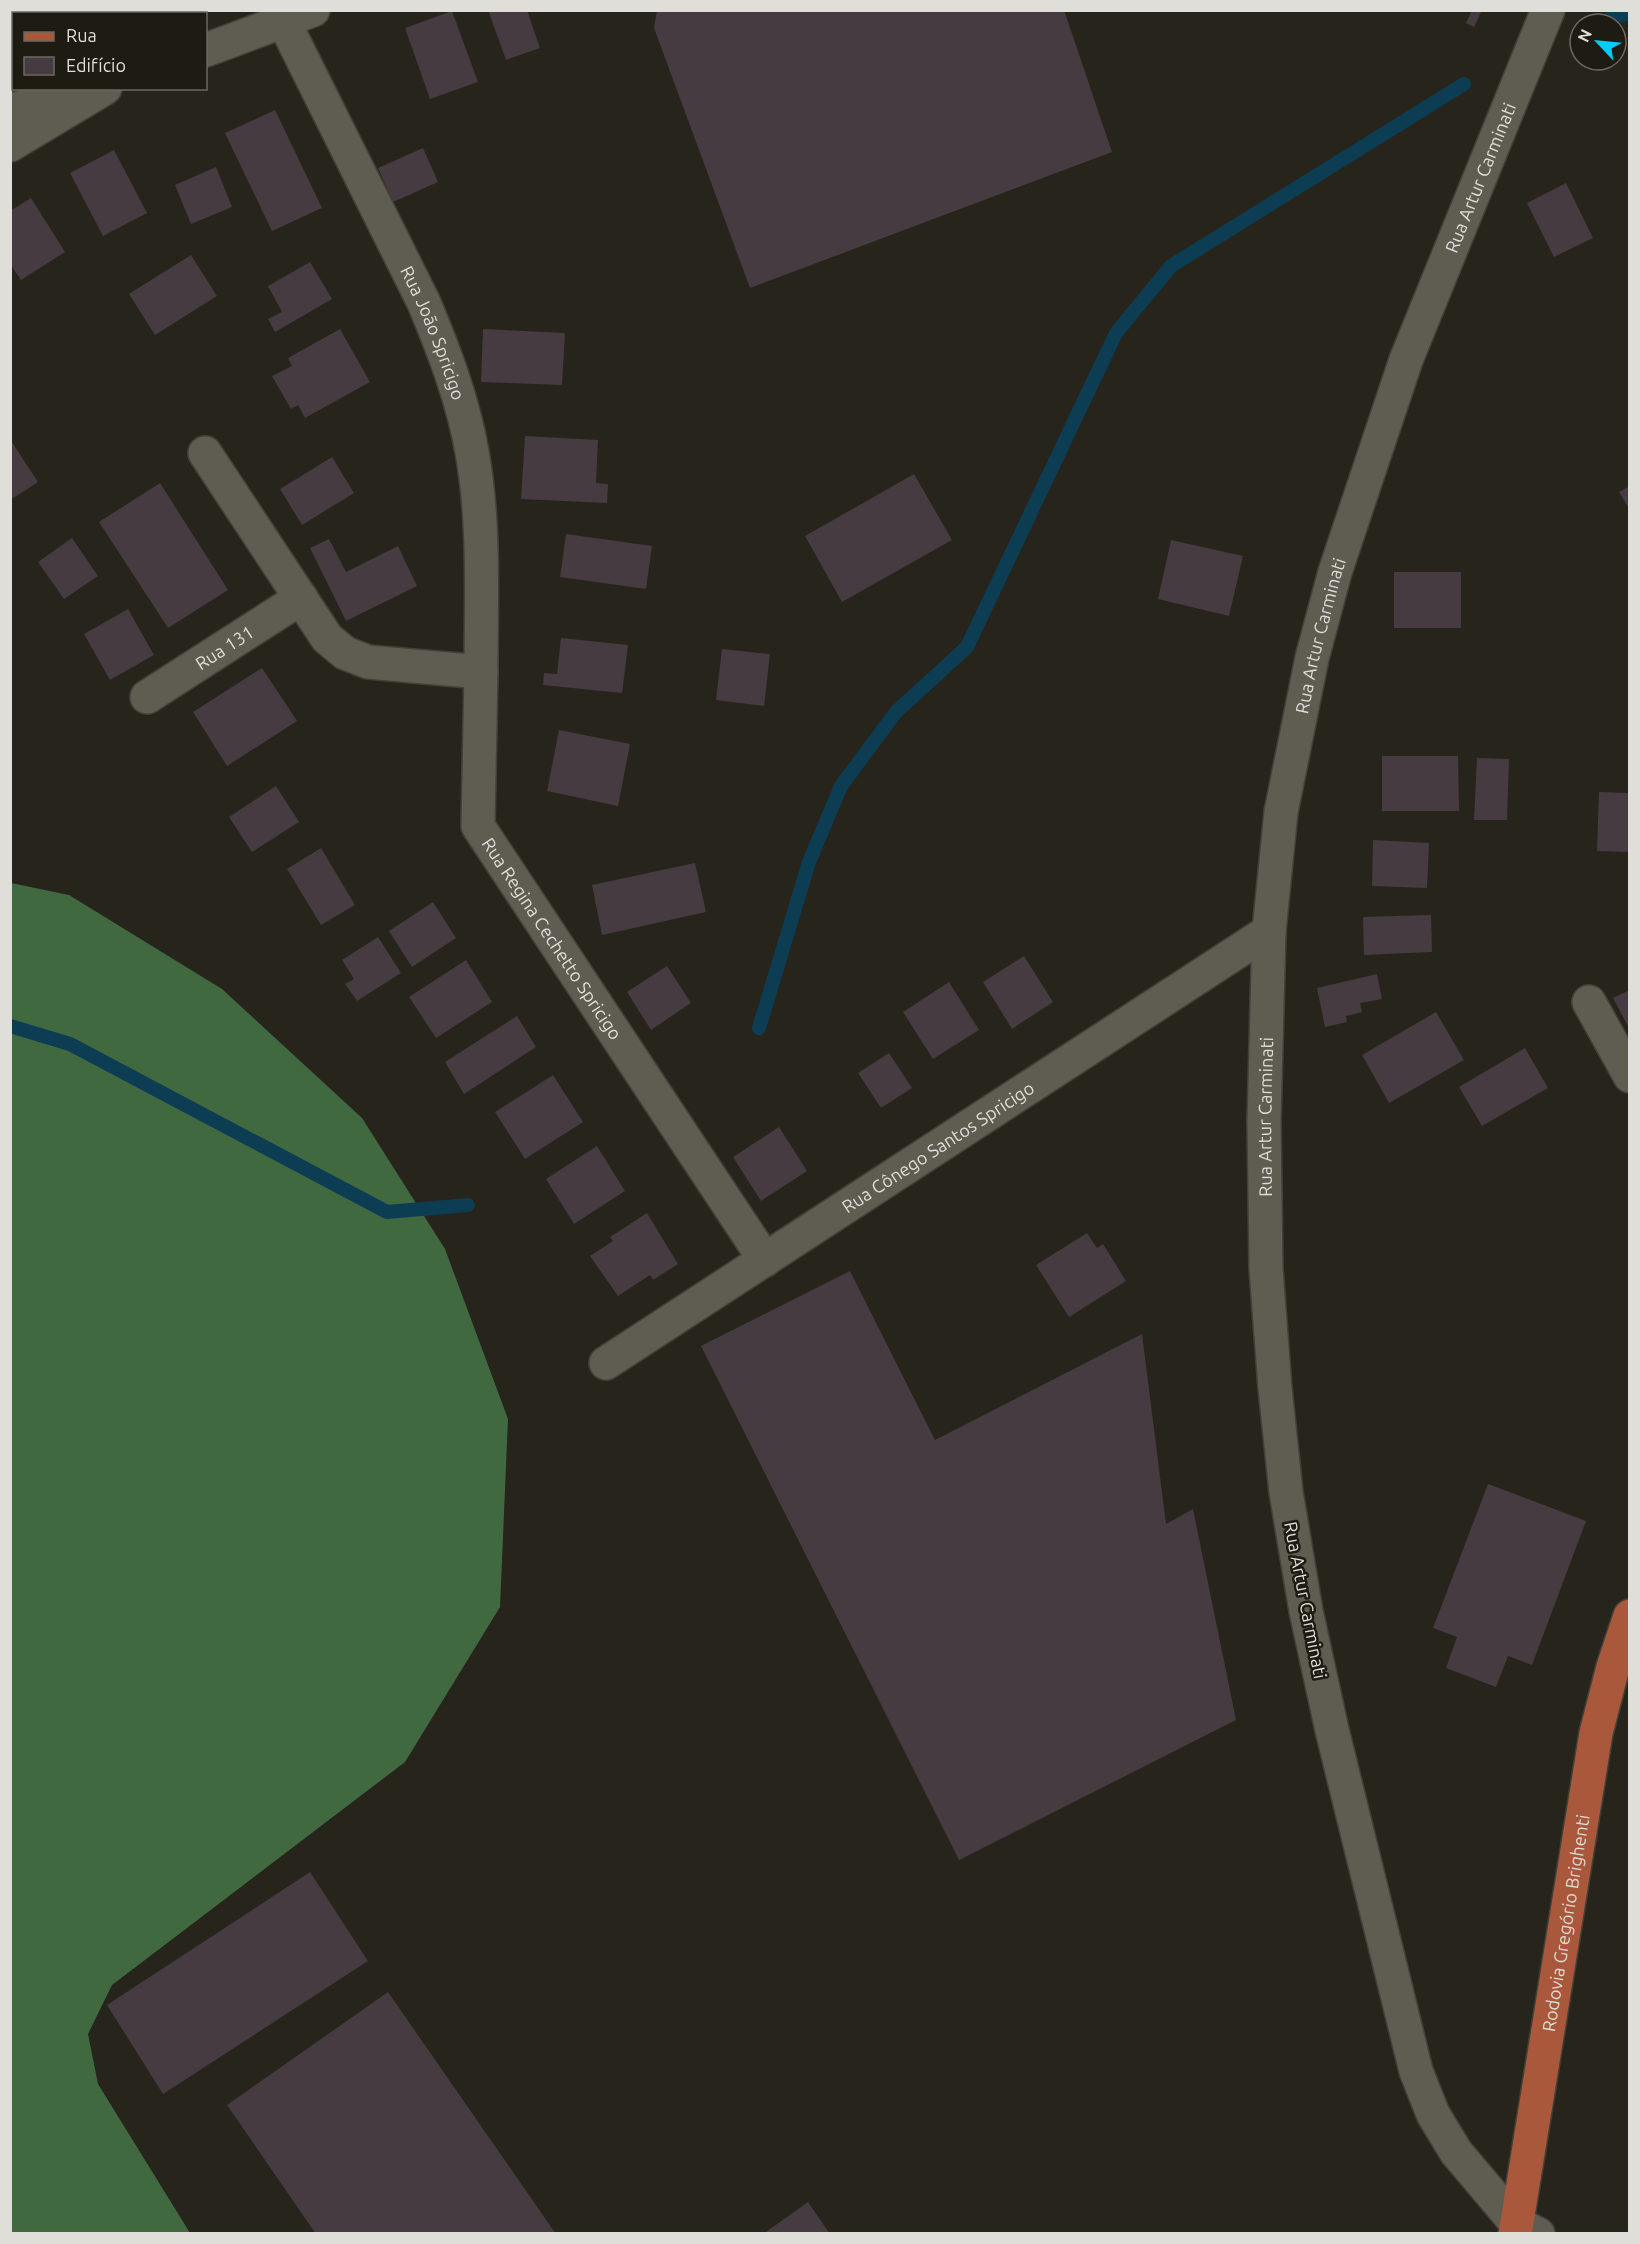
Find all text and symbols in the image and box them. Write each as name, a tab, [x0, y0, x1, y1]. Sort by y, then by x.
legend	[12, 12, 207, 90]
north arrow	[1568, 12, 1628, 72]
text: Rua	[66, 25, 97, 45]
text: N	[1574, 26, 1595, 45]
text: Edifício	[66, 55, 126, 75]
street label: Rua Artur Carminati	[1441, 100, 1519, 255]
street label: Rua João Spricigo	[397, 262, 469, 402]
street label: Rua Artur Carminati	[1291, 555, 1349, 715]
street label: Rua 131	[191, 621, 257, 673]
street label: Rua Regina Cechetto Spricigo	[478, 834, 626, 1043]
street label: Rua Artur Carminati	[1254, 1037, 1276, 1197]
street label: Rua Cônego Santos Spricigo	[838, 1077, 1038, 1217]
street label: Rua Artur Carminati	[1281, 1520, 1331, 1680]
street label: Rodovia Gregório Brighenti	[1538, 1813, 1593, 2033]

